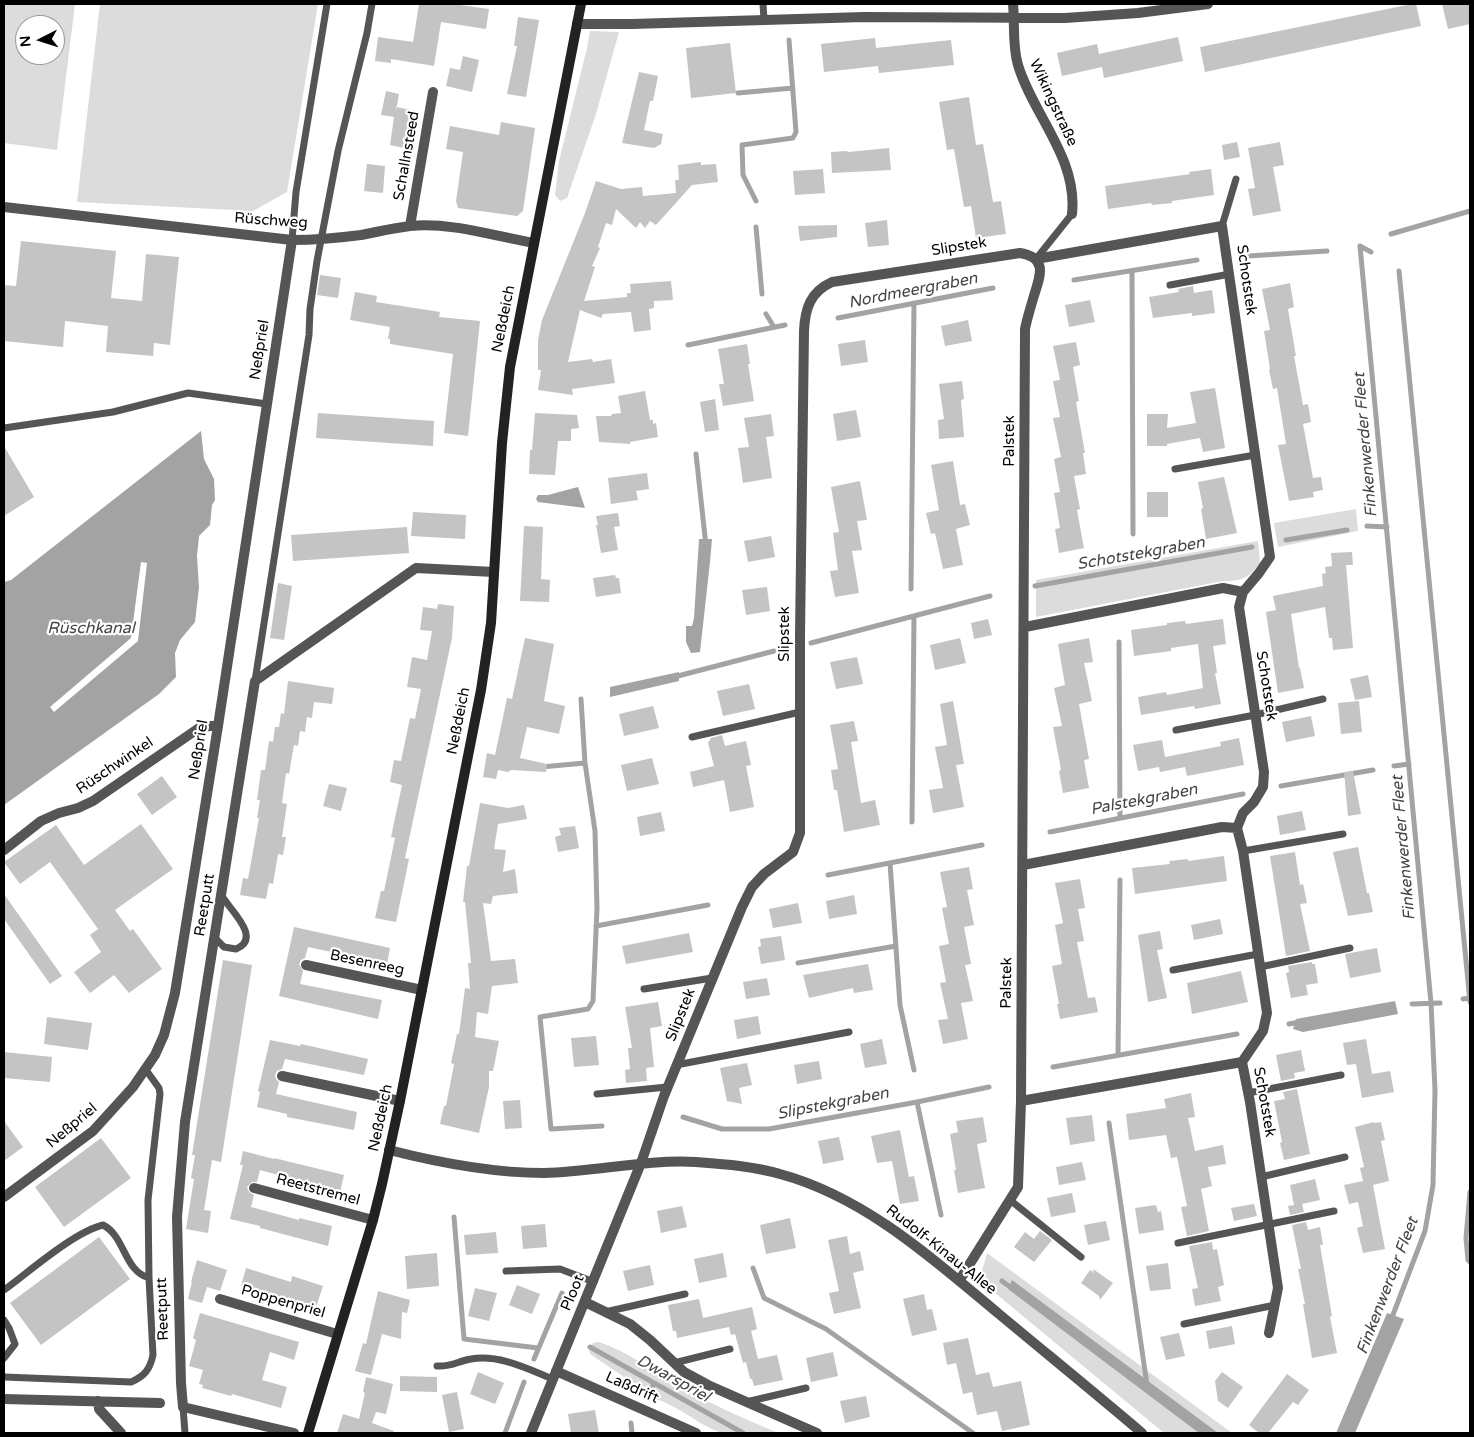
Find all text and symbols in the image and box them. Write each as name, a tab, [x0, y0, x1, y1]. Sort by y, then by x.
north arrow	[15, 15, 65, 65]
text: N	[17, 35, 35, 48]
street label: Wikingstraße	[1025, 57, 1081, 149]
street label: Schallnsteed	[390, 110, 424, 202]
street label: Rüschweg	[234, 209, 308, 233]
street label: Slipstek	[930, 234, 988, 260]
street label: Schotstek	[1232, 244, 1260, 316]
water label: Nordmeergraben	[847, 269, 979, 313]
street label: Neßdeich	[489, 284, 519, 354]
street label: Neßpriel	[246, 319, 274, 381]
water label: Finkenwerder Fleet	[1350, 372, 1382, 518]
street label: Palstek	[1001, 415, 1019, 467]
water label: Schotstekgraben	[1076, 533, 1206, 575]
street label: Slipstek	[776, 606, 794, 662]
water label: Rüschkanal	[47, 619, 135, 639]
street label: Schotstek	[1252, 650, 1280, 722]
street label: Neßdeich	[444, 686, 474, 756]
street label: Neßpriel	[185, 719, 213, 781]
street label: Rüschwinkel	[73, 734, 157, 798]
water label: Finkenwerder Fleet	[1388, 775, 1420, 921]
water label: Palstekgraben	[1089, 780, 1199, 820]
street label: Reetputt	[191, 872, 219, 938]
street label: Besenreeg	[328, 946, 406, 980]
street label: Palstek	[998, 957, 1016, 1009]
street label: Slipstek	[662, 986, 700, 1044]
street label: Schotstek	[1249, 1066, 1279, 1138]
street label: Neßdeich	[365, 1083, 397, 1153]
water label: Slipstekgraben	[776, 1084, 890, 1124]
street label: Neßpriel	[43, 1100, 101, 1152]
street label: Reetstremel	[274, 1170, 362, 1210]
street label: Rudolf-Kinau-Allee	[882, 1201, 1000, 1299]
water label: Finkenwerder Fleet	[1353, 1215, 1423, 1357]
street label: Ploot	[557, 1272, 589, 1314]
street label: Reetputt	[153, 1277, 173, 1341]
street label: Poppenpriel	[239, 1281, 327, 1323]
water label: Dwarspriel	[633, 1351, 713, 1407]
street label: Laßdrift	[603, 1368, 661, 1408]

